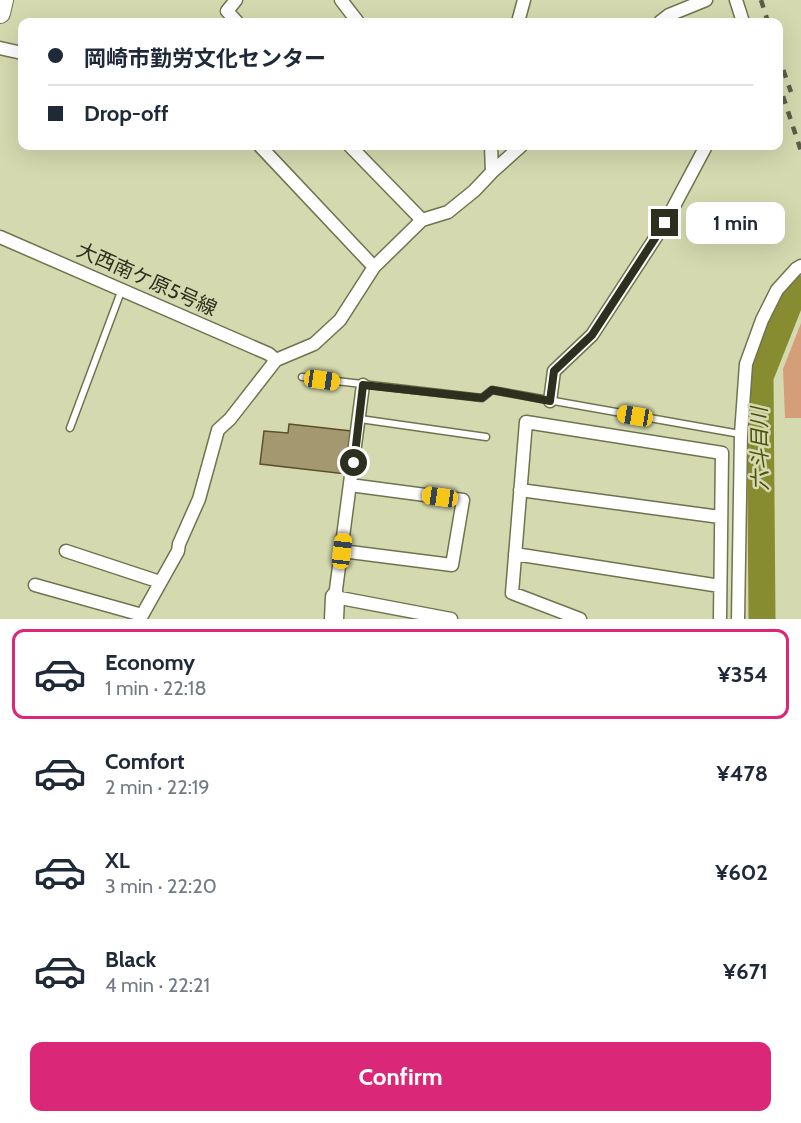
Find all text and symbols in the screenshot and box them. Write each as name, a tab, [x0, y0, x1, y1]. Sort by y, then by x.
text: 岡崎市勤労文化センター	[84, 45, 326, 72]
text: Drop-off	[84, 100, 168, 127]
callout: 1 min	[686, 202, 785, 244]
route end	[651, 209, 678, 236]
text: 1 min	[713, 211, 758, 235]
street label: 大西南ケ原5号線	[73, 237, 221, 321]
car	[303, 369, 341, 391]
car	[616, 404, 654, 428]
water label: 六斗目川	[746, 405, 773, 491]
route start	[340, 449, 367, 476]
car	[421, 486, 459, 508]
car	[331, 532, 353, 570]
icon: car	[33, 647, 87, 701]
text: Economy	[105, 649, 195, 676]
text: ¥354	[717, 661, 768, 688]
text: 1 min · 22:18	[105, 676, 207, 700]
icon: car	[33, 746, 87, 800]
text: Comfort	[105, 748, 184, 775]
text: ¥478	[717, 760, 768, 787]
text: 2 min · 22:19	[105, 775, 210, 799]
icon: car	[33, 845, 87, 899]
text: XL	[105, 847, 130, 874]
text: ¥602	[715, 859, 768, 886]
text: 3 min · 22:20	[105, 874, 217, 898]
icon: car	[33, 944, 87, 998]
text: Black	[105, 946, 156, 973]
text: ¥671	[723, 958, 768, 985]
text: 4 min · 22:21	[105, 973, 210, 997]
button: Confirm	[30, 1042, 771, 1111]

